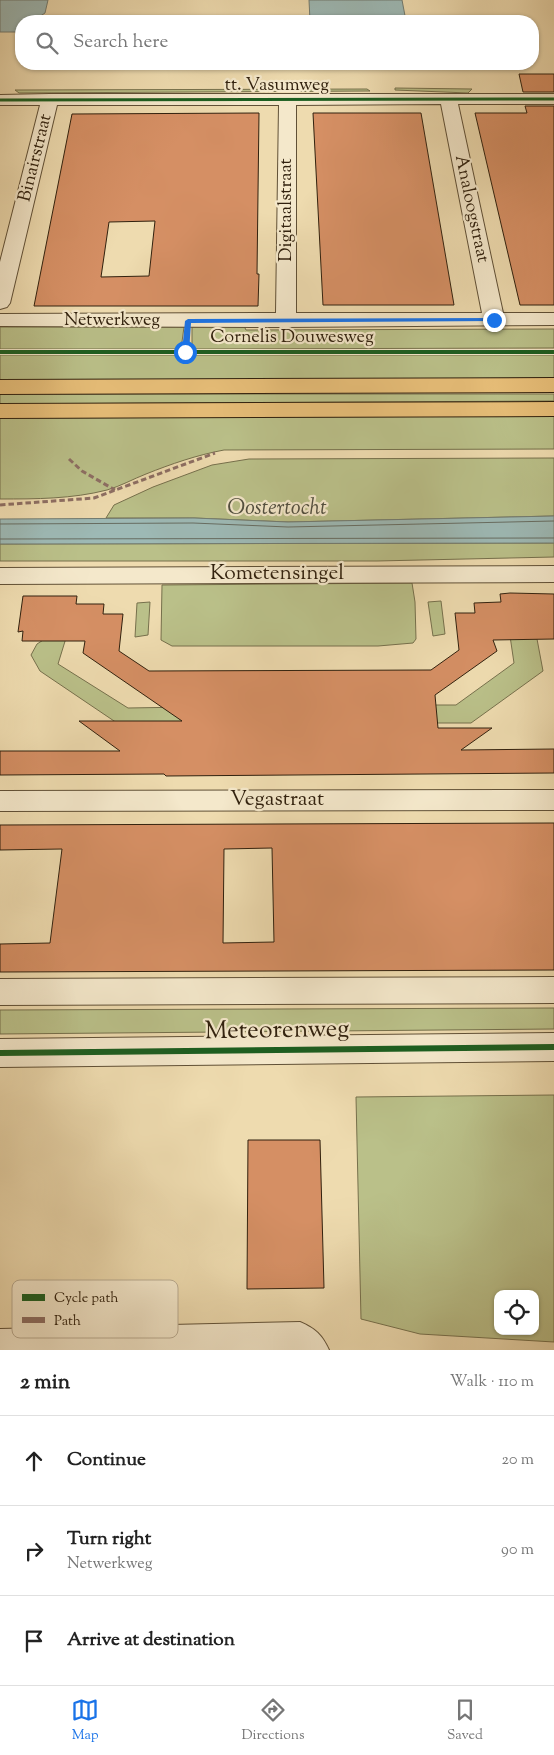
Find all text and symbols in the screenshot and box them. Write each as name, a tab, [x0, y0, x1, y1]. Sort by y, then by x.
search box	[15, 15, 539, 70]
icon: search	[33, 29, 61, 57]
text: Search here	[73, 29, 168, 56]
street label: tt. Vasumweg	[225, 73, 329, 99]
street label: Binairstraat	[13, 111, 59, 205]
street label: Analoogstraat	[447, 153, 495, 265]
street label: Digitaalstraat	[274, 158, 300, 262]
street label: Netwerkweg	[64, 308, 160, 334]
route end	[483, 309, 506, 332]
street label: Cornelis Douwesweg	[210, 325, 374, 351]
route start	[174, 341, 197, 364]
water label: Oostertocht	[227, 493, 327, 525]
street label: Kometensingel	[210, 559, 344, 589]
street label: Vegastraat	[230, 785, 324, 815]
street label: Meteorenweg	[204, 1012, 350, 1050]
legend	[12, 1280, 178, 1338]
text: Cycle path	[54, 1289, 118, 1309]
map controls	[494, 1290, 539, 1335]
button: locate	[494, 1290, 539, 1335]
text: Path	[54, 1312, 81, 1332]
text: 2 min	[20, 1368, 70, 1398]
text: Walk · 110 m	[450, 1371, 534, 1394]
icon: ahead	[20, 1447, 48, 1475]
text: Continue	[67, 1447, 146, 1474]
text: 20 m	[501, 1449, 534, 1472]
text: Turn right	[67, 1526, 151, 1553]
icon: right	[20, 1537, 48, 1565]
text: 90 m	[501, 1539, 534, 1562]
text: Netwerkweg	[67, 1553, 152, 1576]
icon: arrive	[20, 1627, 48, 1655]
text: Arrive at destination	[67, 1627, 235, 1654]
tab: Map	[71, 1696, 99, 1746]
tab: Directions	[241, 1696, 305, 1746]
tab: Saved	[447, 1696, 483, 1746]

